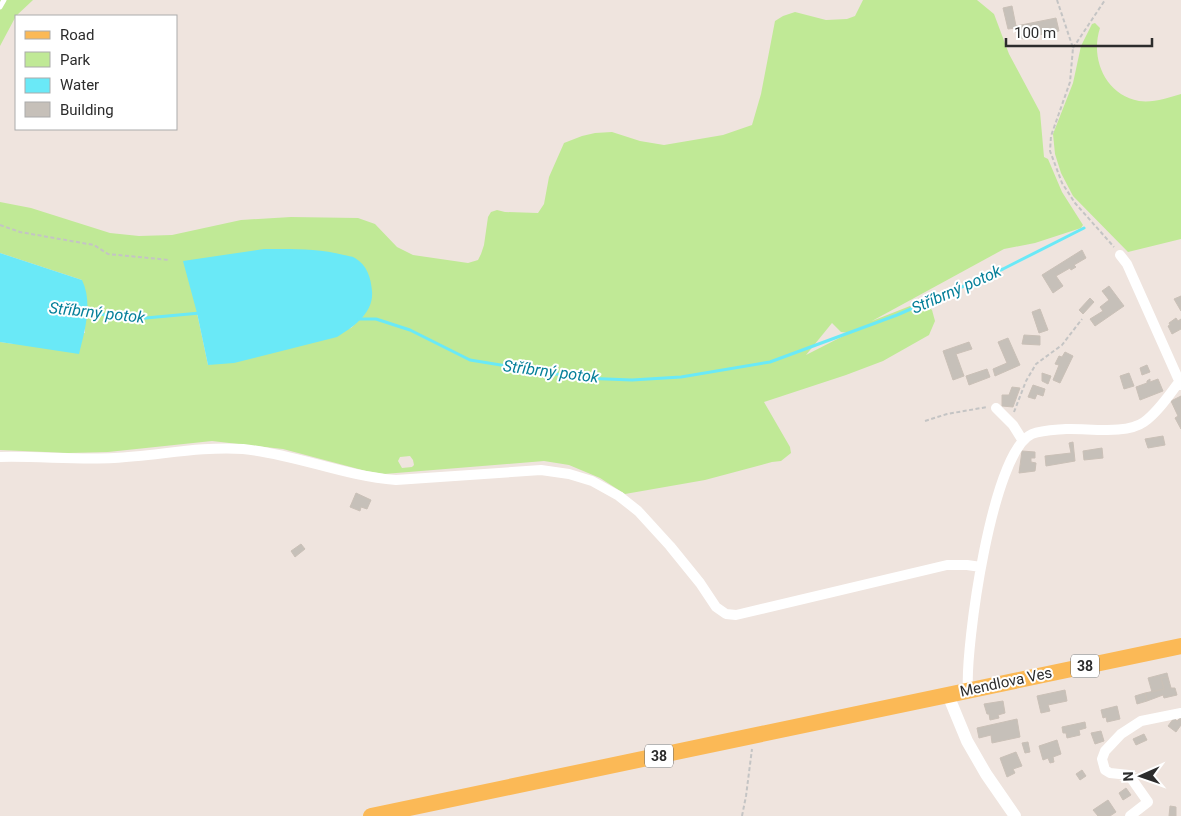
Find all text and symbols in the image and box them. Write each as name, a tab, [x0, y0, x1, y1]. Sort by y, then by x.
legend	[15, 15, 178, 130]
scale bar	[1006, 15, 1152, 47]
text: 100 m	[1014, 24, 1056, 42]
text: Road	[60, 26, 94, 44]
text: Park	[60, 51, 91, 69]
text: Water	[60, 76, 99, 94]
text: Building	[60, 101, 114, 119]
water label: Stříbrný potok	[908, 261, 1005, 318]
water label: Stříbrný potok	[48, 298, 147, 327]
water label: Stříbrný potok	[502, 356, 601, 387]
road number: 38	[1071, 654, 1099, 678]
street label: Mendlova Ves	[958, 663, 1054, 701]
road number: 38	[645, 744, 673, 768]
north arrow	[1116, 751, 1166, 801]
text: N	[1120, 771, 1136, 782]

